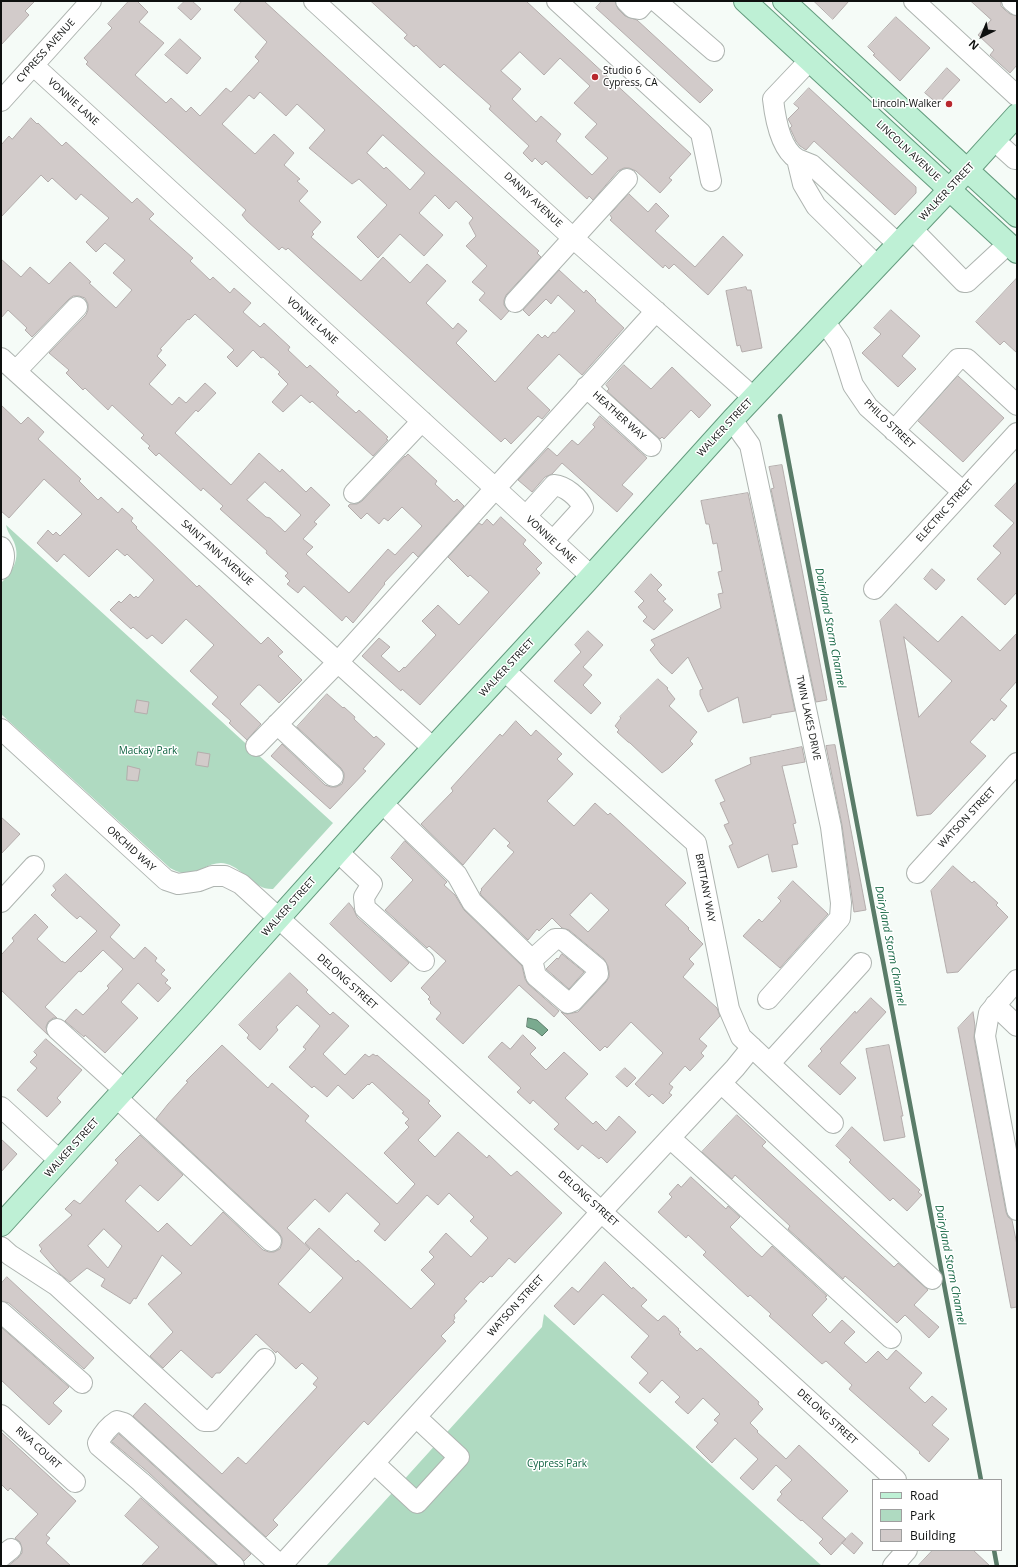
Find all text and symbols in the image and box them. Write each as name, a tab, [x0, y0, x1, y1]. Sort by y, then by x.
north arrow	[962, 16, 1002, 56]
street label: CYPRESS AVENUE	[14, 17, 78, 85]
text: N	[965, 37, 982, 54]
place label: Studio 6 Cypress, CA	[603, 65, 657, 88]
marker: Studio 6 Cypress, CA	[590, 72, 600, 82]
street label: VONNIE LANE	[45, 76, 101, 128]
place label: Lincoln-Walker	[872, 98, 941, 110]
marker: Lincoln-Walker	[944, 99, 954, 109]
street label: LINCOLN AVENUE	[873, 118, 943, 184]
street label: WALKER STREET	[917, 160, 977, 224]
street label: DANNY AVENUE	[501, 170, 565, 230]
street label: VONNIE LANE	[284, 295, 340, 347]
street label: HEATHER WAY	[590, 389, 648, 443]
street label: WALKER STREET	[695, 396, 755, 460]
street label: PHILO STREET	[861, 397, 917, 451]
street label: ELECTRIC STREET	[914, 477, 976, 545]
street label: VONNIE LANE	[523, 514, 579, 566]
street label: SAINT ANN AVENUE	[179, 518, 255, 588]
water label: Dairyland Storm Channel	[812, 567, 848, 689]
street label: WALKER STREET	[477, 636, 537, 700]
street label: TWIN LAKES DRIVE	[793, 674, 823, 762]
park label: Mackay Park	[119, 745, 177, 757]
street label: WATSON STREET	[936, 785, 998, 851]
street label: ORCHID WAY	[104, 824, 158, 874]
street label: BRITTANY WAY	[692, 853, 718, 923]
street label: WALKER STREET	[259, 875, 319, 939]
water label: Dairyland Storm Channel	[872, 885, 908, 1007]
street label: DELONG STREET	[314, 952, 380, 1012]
street label: WALKER STREET	[42, 1116, 102, 1180]
street label: DELONG STREET	[555, 1169, 621, 1229]
water label: Dairyland Storm Channel	[932, 1204, 968, 1326]
street label: WATSON STREET	[485, 1273, 547, 1339]
street label: DELONG STREET	[794, 1387, 860, 1447]
street label: RIVA COURT	[13, 1425, 63, 1471]
park label: Cypress Park	[527, 1458, 587, 1470]
legend	[872, 1479, 1002, 1551]
text: Road	[910, 1487, 939, 1504]
text: Park	[910, 1507, 935, 1524]
text: Building	[910, 1527, 955, 1544]

